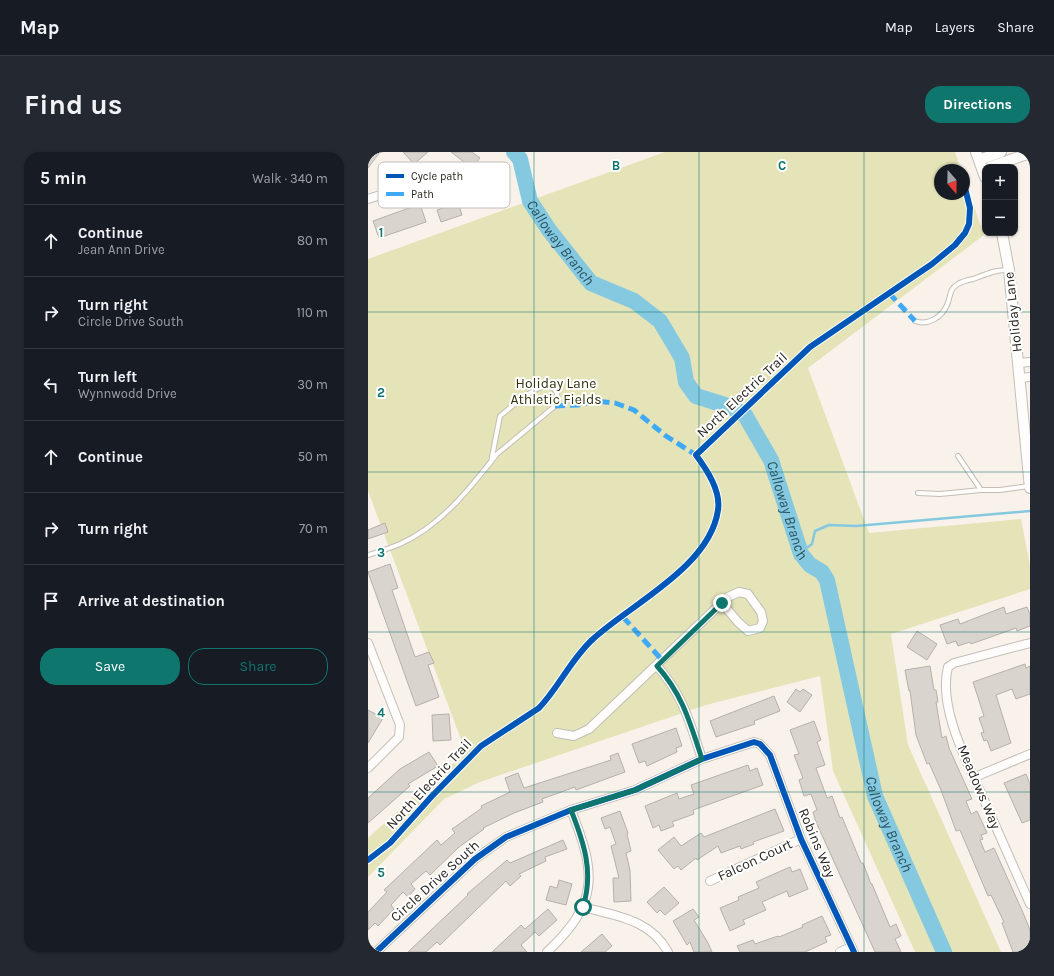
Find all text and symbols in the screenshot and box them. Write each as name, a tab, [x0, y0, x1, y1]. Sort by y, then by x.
text: Map	[20, 17, 59, 39]
text: Map	[885, 19, 913, 36]
text: Layers	[935, 19, 975, 36]
text: Share	[997, 19, 1034, 36]
button: Directions	[925, 86, 1030, 123]
text: Find us	[24, 88, 123, 121]
text: B	[612, 158, 620, 173]
text: C	[778, 158, 786, 173]
legend	[378, 162, 510, 208]
north arrow	[934, 164, 970, 200]
map controls	[982, 164, 1018, 236]
button: +	[982, 164, 1018, 200]
text: 5 min	[40, 168, 87, 188]
text: Cycle path	[411, 170, 463, 183]
text: Walk · 340 m	[252, 171, 328, 186]
text: Path	[411, 188, 434, 201]
water label: Calloway Branch	[523, 196, 598, 289]
button: −	[982, 200, 1018, 236]
text: Continue	[78, 224, 143, 242]
text: 1	[379, 225, 383, 240]
icon: ahead	[40, 230, 62, 252]
text: 80 m	[297, 233, 328, 248]
text: Jean Ann Drive	[78, 242, 165, 257]
street label: Holiday Lane	[1000, 271, 1026, 353]
text: Turn right	[78, 296, 148, 314]
icon: right	[40, 302, 62, 324]
text: 110 m	[296, 305, 328, 320]
text: Circle Drive South	[78, 314, 184, 329]
street label: North Electric Trail	[693, 349, 791, 441]
text: Turn left	[78, 368, 137, 386]
icon: left	[40, 374, 62, 396]
park label: Holiday Lane Athletic Fields	[510, 375, 602, 408]
text: 30 m	[297, 377, 328, 392]
text: 2	[377, 385, 385, 400]
text: Wynnwodd Drive	[78, 386, 177, 401]
icon: ahead	[40, 446, 62, 468]
text: Continue	[78, 448, 143, 466]
text: 50 m	[298, 449, 328, 464]
water label: Calloway Branch	[763, 459, 811, 564]
icon: right	[40, 518, 62, 540]
text: Turn right	[78, 520, 148, 538]
text: 70 m	[299, 521, 328, 536]
text: 3	[377, 545, 385, 560]
icon: arrive	[40, 590, 62, 612]
text: Arrive at destination	[78, 592, 225, 610]
route end	[713, 594, 731, 612]
button: Save	[40, 648, 180, 685]
button: Share	[188, 648, 328, 685]
text: 4	[377, 705, 385, 720]
street label: North Electric Trail	[383, 735, 475, 833]
street label: Meadows Way	[954, 742, 1005, 832]
water label: Calloway Branch	[862, 774, 916, 875]
street label: Robins Way	[795, 806, 839, 881]
street label: Falcon Court	[715, 835, 795, 885]
street label: Circle Drive South	[387, 837, 483, 925]
text: 5	[377, 865, 385, 880]
route start	[574, 898, 592, 916]

